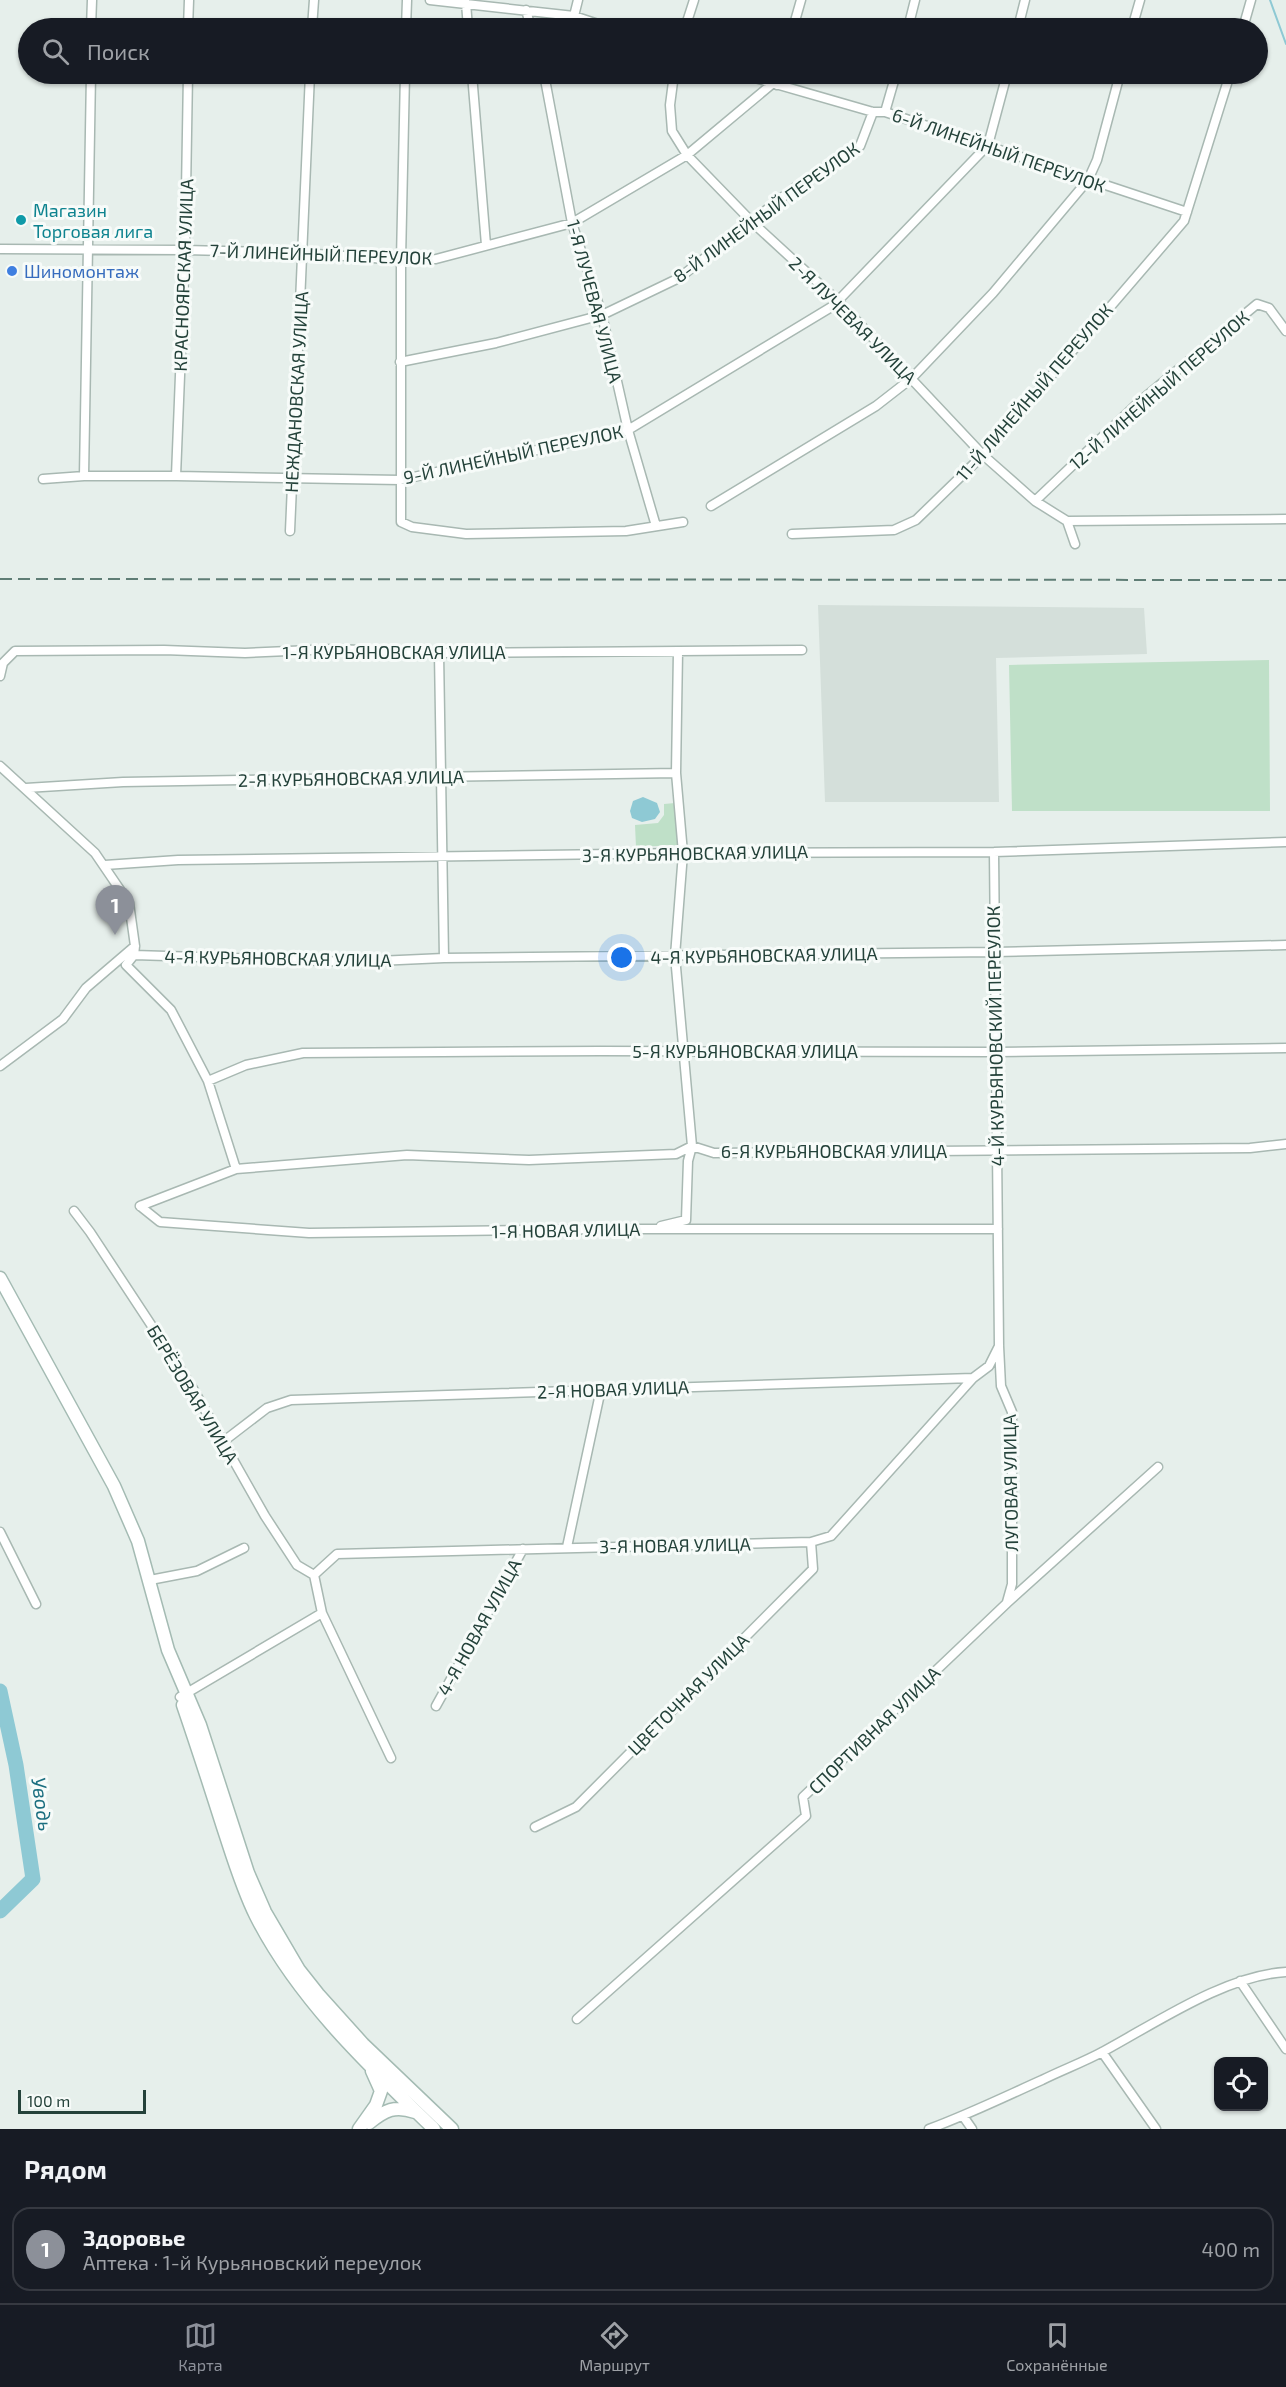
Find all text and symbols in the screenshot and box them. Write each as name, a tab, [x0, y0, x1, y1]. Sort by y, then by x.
search box	[18, 18, 1268, 84]
icon: search	[39, 35, 72, 68]
text: Поиск	[87, 38, 150, 64]
street label: 6-Й ЛИНЕЙНЫЙ ПЕРЕУЛОК	[890, 103, 1109, 197]
street label: 8-Й ЛИНЕЙНЫЙ ПЕРЕУЛОК	[669, 137, 863, 287]
street label: КРАСНОЯРСКАЯ УЛИЦА	[169, 177, 197, 372]
place label: Магазин Торговая лига	[33, 199, 153, 242]
marker: Магазин Торговая лига	[14, 213, 28, 227]
street label: 1-Я ЛУЧЕВАЯ УЛИЦА	[563, 217, 628, 386]
street label: 7-Й ЛИНЕЙНЫЙ ПЕРЕУЛОК	[209, 239, 433, 269]
street label: 2-Я ЛУЧЕВАЯ УЛИЦА	[785, 252, 922, 389]
place label: Шиномонтаж	[24, 260, 139, 282]
marker: Шиномонтаж	[5, 264, 19, 278]
street label: НЕЖДАНОВСКАЯ УЛИЦА	[280, 290, 312, 493]
street label: 11-Й ЛИНЕЙНЫЙ ПЕРЕУЛОК	[951, 299, 1117, 485]
street label: 12-Й ЛИНЕЙНЫЙ ПЕРЕУЛОК	[1065, 306, 1254, 474]
street label: 9-Й ЛИНЕЙНЫЙ ПЕРЕУЛОК	[401, 420, 625, 488]
street label: 1-Я КУРЬЯНОВСКАЯ УЛИЦА	[282, 641, 506, 663]
street label: 2-Я КУРЬЯНОВСКАЯ УЛИЦА	[238, 765, 465, 791]
street label: 3-Я КУРЬЯНОВСКАЯ УЛИЦА	[582, 840, 809, 866]
pin: 1	[96, 886, 134, 935]
street label: 4-Й КУРЬЯНОВСКИЙ ПЕРЕУЛОК	[982, 905, 1008, 1167]
street label: 4-Я КУРЬЯНОВСКАЯ УЛИЦА	[650, 942, 879, 968]
your location	[607, 943, 636, 972]
street label: 4-Я КУРЬЯНОВСКАЯ УЛИЦА	[164, 945, 393, 971]
street label: 5-Я КУРЬЯНОВСКАЯ УЛИЦА	[632, 1040, 859, 1062]
street label: 6-Я КУРЬЯНОВСКАЯ УЛИЦА	[721, 1140, 948, 1162]
street label: 1-Я НОВАЯ УЛИЦА	[491, 1218, 641, 1242]
street label: БЕРЁЗОВАЯ УЛИЦА	[143, 1321, 244, 1468]
street label: 2-Я НОВАЯ УЛИЦА	[537, 1375, 690, 1403]
street label: ЛУГОВАЯ УЛИЦА	[998, 1413, 1022, 1552]
street label: 3-Я НОВАЯ УЛИЦА	[599, 1533, 752, 1557]
street label: 4-Я НОВАЯ УЛИЦА	[432, 1554, 526, 1699]
street label: ЦВЕТОЧНАЯ УЛИЦА	[623, 1628, 754, 1759]
street label: СПОРТИВНАЯ УЛИЦА	[804, 1661, 945, 1798]
water label: Уводь	[27, 1775, 59, 1833]
map controls	[1214, 2057, 1268, 2111]
button: locate	[1214, 2057, 1268, 2111]
scale bar	[18, 2087, 146, 2114]
text: 100 m	[27, 2091, 70, 2110]
text: Рядом	[24, 2153, 107, 2184]
text: Здоровье	[83, 2224, 186, 2250]
text: 1	[41, 2237, 50, 2261]
text: 400 m	[1202, 2237, 1260, 2261]
text: Аптека · 1-й Курьяновский переулок	[83, 2250, 422, 2274]
tab: Карта	[178, 2319, 223, 2374]
tab: Маршрут	[579, 2319, 650, 2374]
tab: Сохранённые	[1006, 2319, 1108, 2374]

